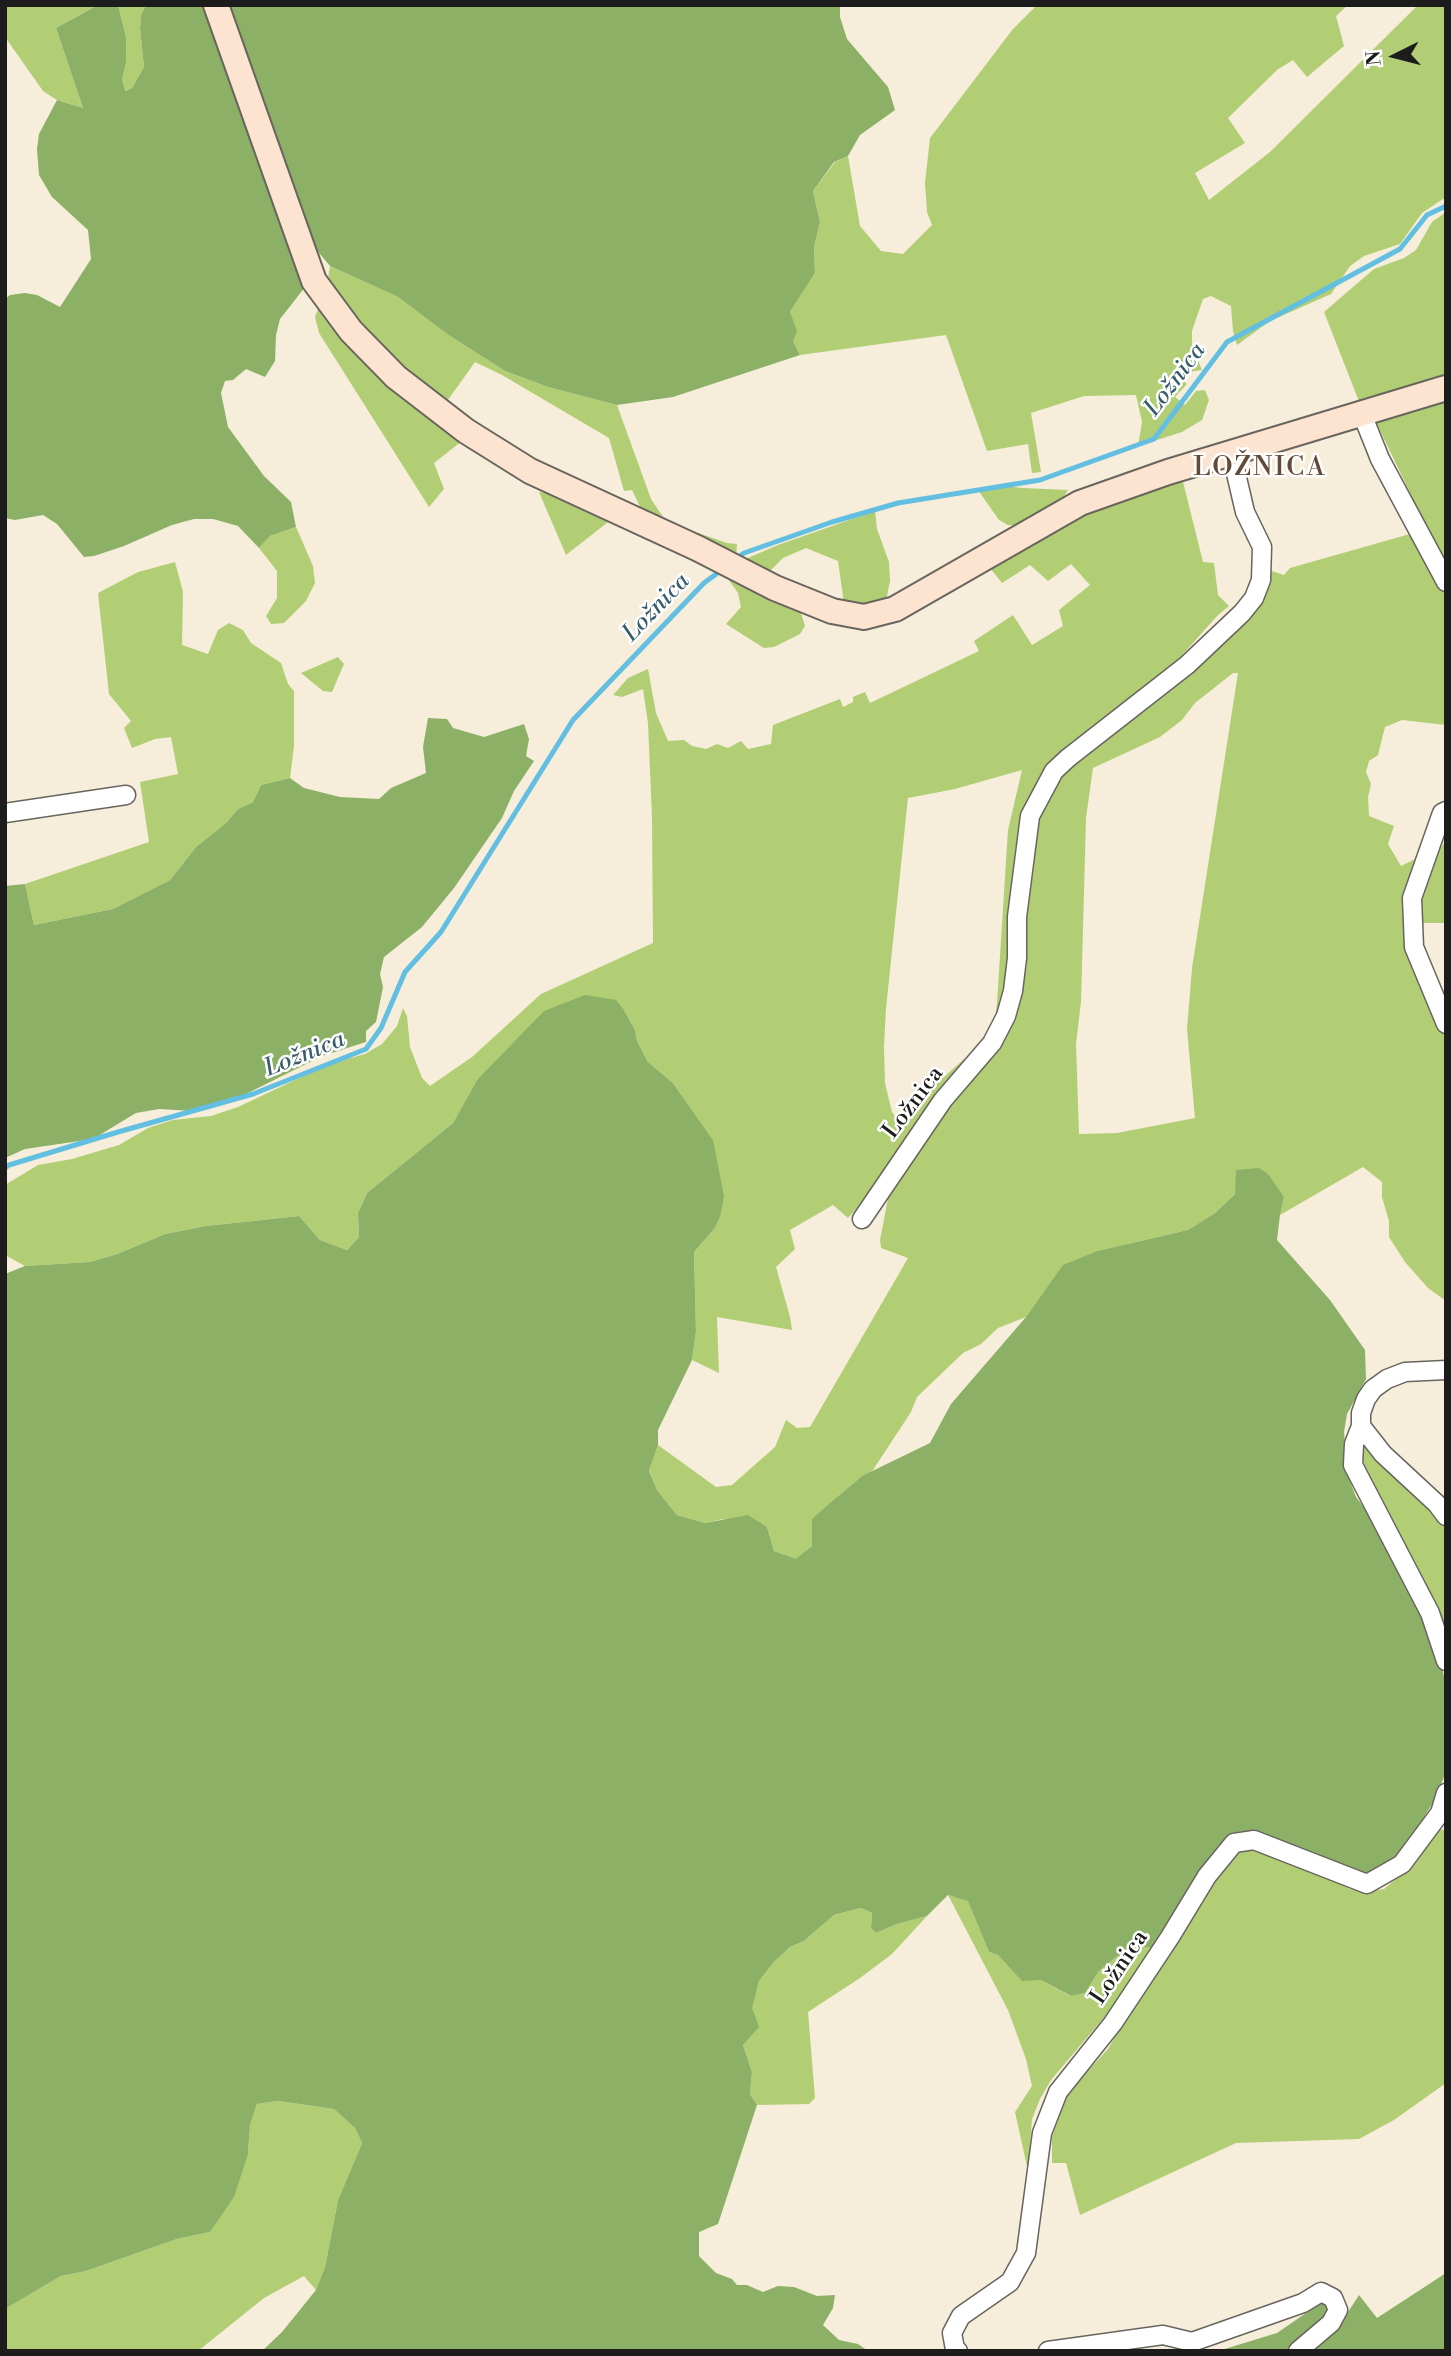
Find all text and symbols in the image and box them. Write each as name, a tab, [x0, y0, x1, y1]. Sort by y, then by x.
north arrow	[1360, 21, 1430, 91]
text: N	[1361, 49, 1387, 67]
water label: Ložnica	[1139, 338, 1213, 422]
district label: LOŽNICA	[1194, 453, 1326, 485]
water label: Ložnica	[618, 568, 696, 648]
water label: Ložnica	[261, 1026, 349, 1084]
street label: Ložnica	[878, 1061, 950, 1145]
street label: Ložnica	[1085, 1926, 1155, 2010]

